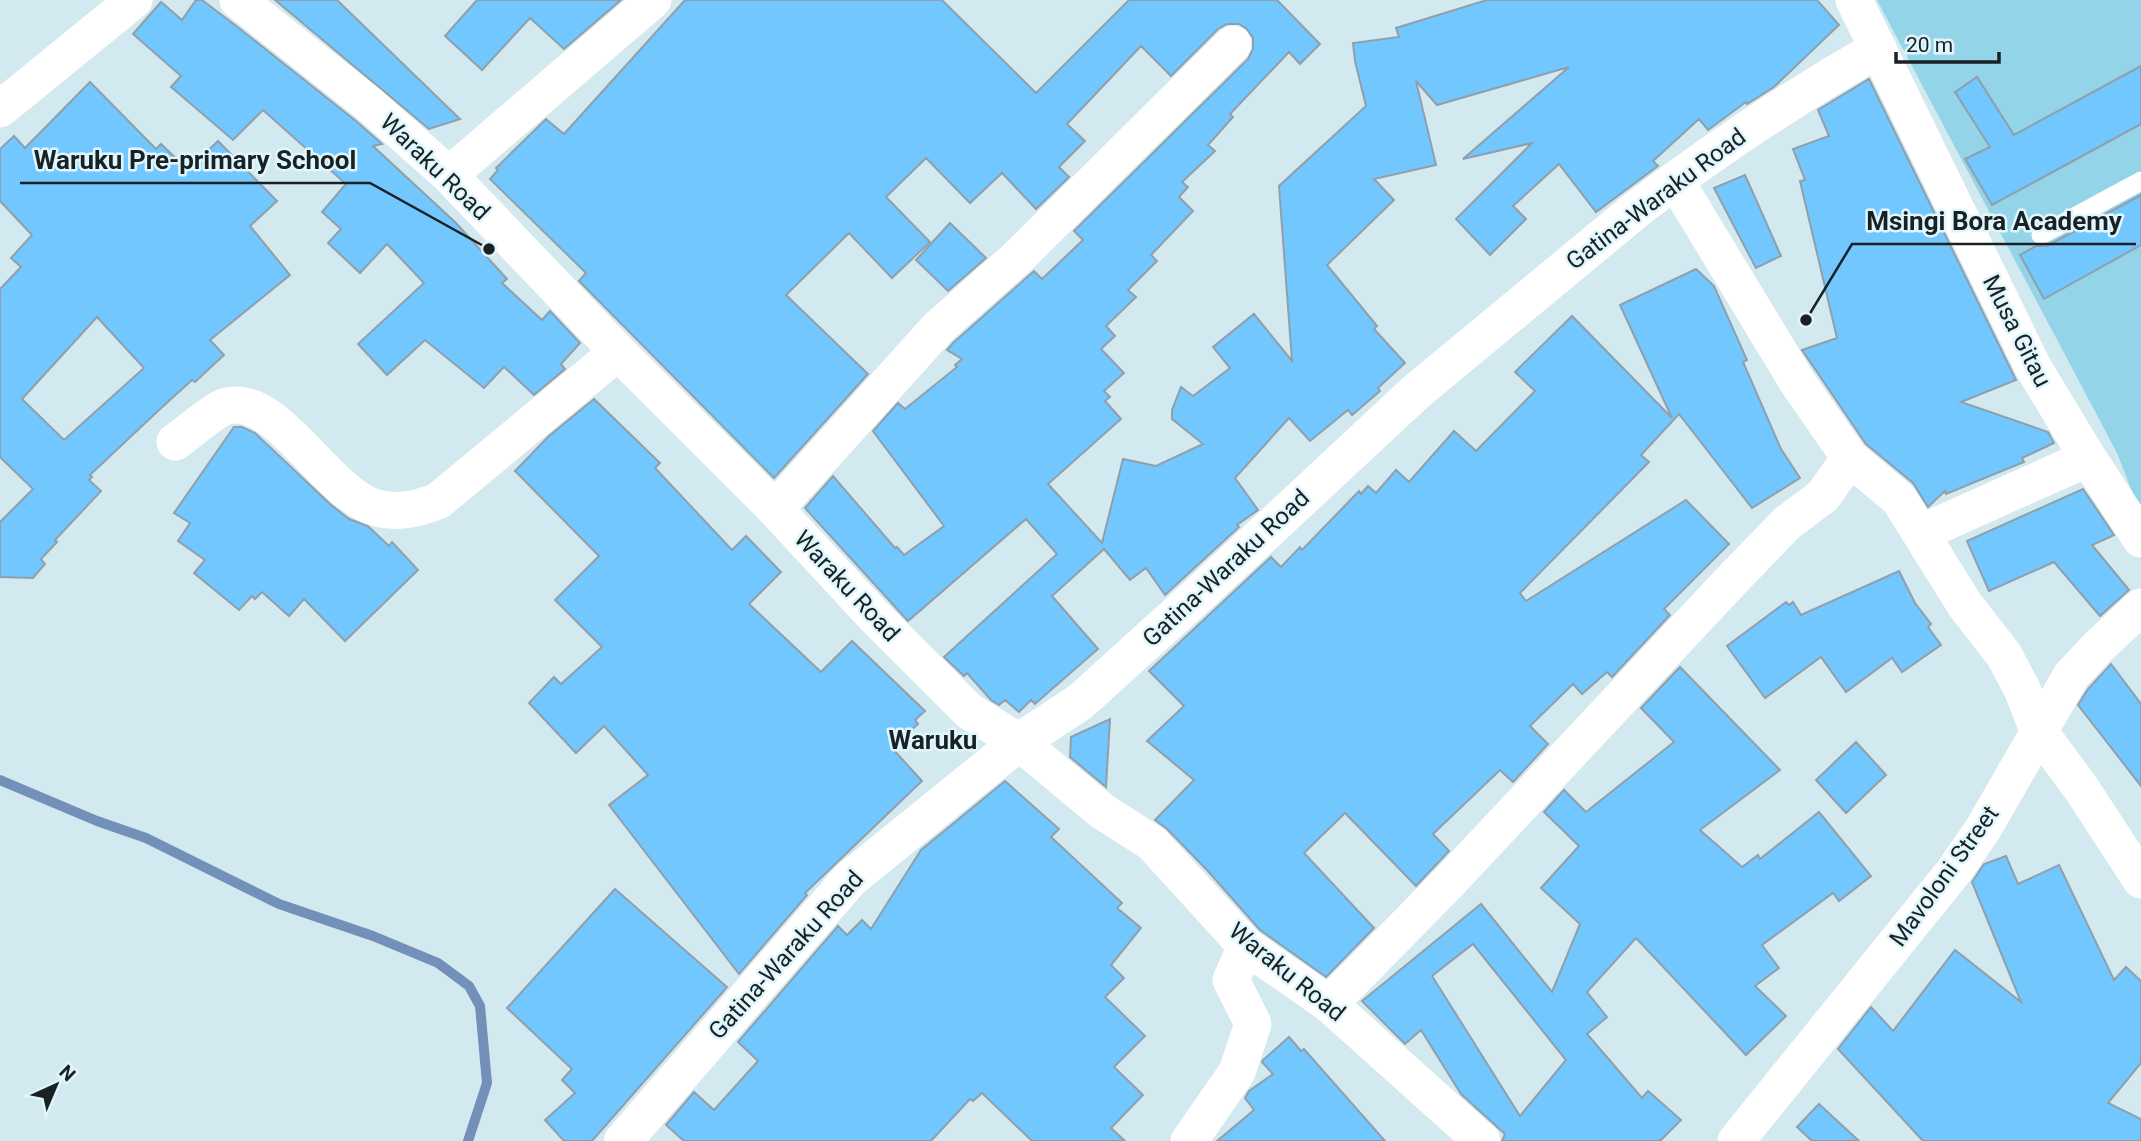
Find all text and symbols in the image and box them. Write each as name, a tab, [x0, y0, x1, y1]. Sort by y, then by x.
scale bar	[1896, 21, 1999, 65]
text: 20 m	[1906, 33, 1953, 57]
street label: Waraku Road	[375, 108, 495, 226]
street label: Gatina-Waraku Road	[1561, 122, 1751, 276]
callout: Waruku Pre-primary School	[20, 136, 370, 183]
text: Waruku Pre-primary School	[34, 145, 356, 175]
callout: Msingi Bora Academy	[1852, 197, 2136, 244]
text: Msingi Bora Academy	[1866, 206, 2123, 236]
street label: Musa Gitau	[1977, 270, 2057, 392]
street label: Gatina-Waraku Road	[1137, 484, 1315, 652]
street label: Waraku Road	[789, 525, 905, 647]
district label: Waruku	[889, 725, 977, 755]
street label: Mavoloni Street	[1884, 800, 2004, 952]
street label: Gatina-Waraku Road	[703, 865, 869, 1045]
street label: Waraku Road	[1223, 917, 1351, 1027]
north arrow	[21, 1050, 91, 1120]
text: N	[55, 1060, 80, 1086]

